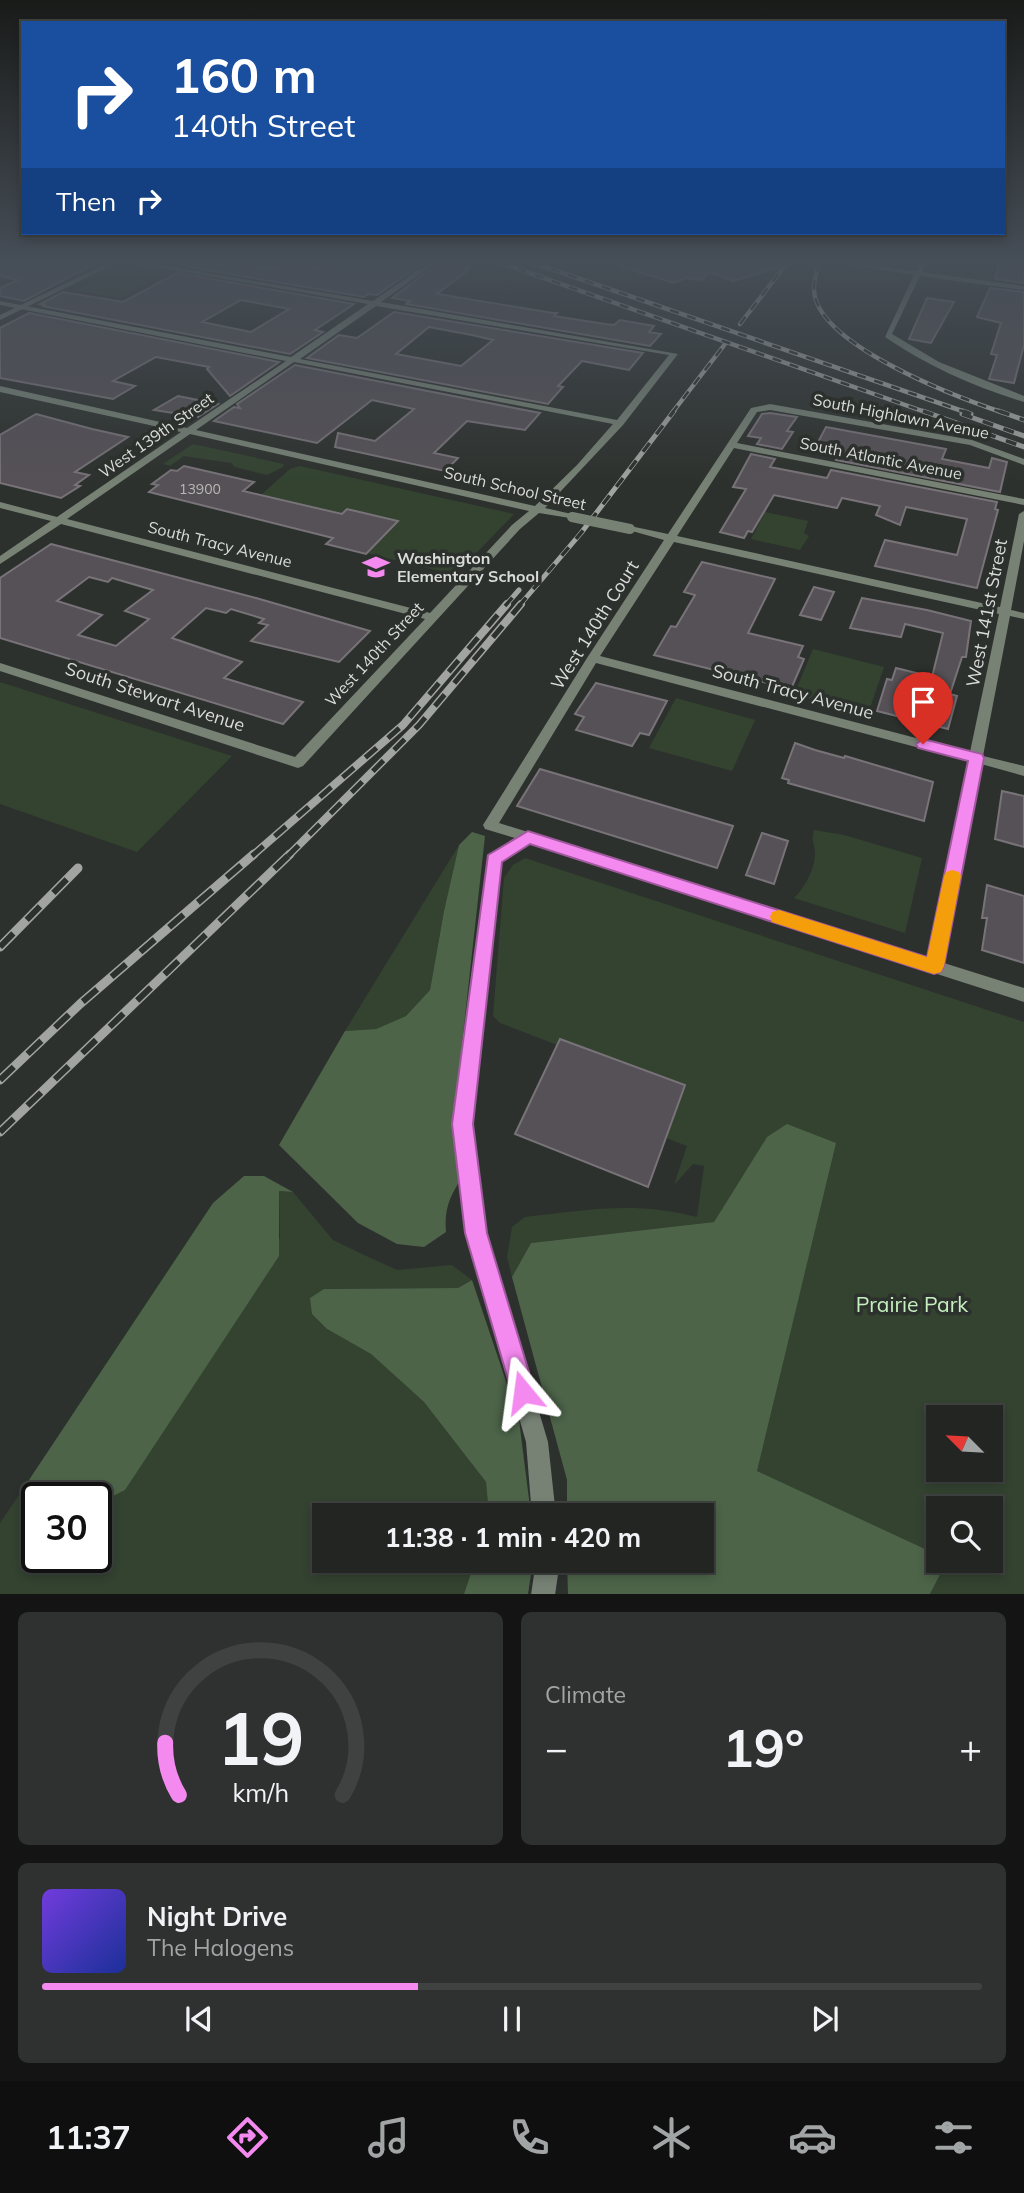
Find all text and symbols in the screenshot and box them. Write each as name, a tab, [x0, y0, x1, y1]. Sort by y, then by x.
text: 160 m	[171, 44, 317, 105]
icon: right	[56, 49, 147, 140]
text: 140th Street	[171, 105, 355, 145]
icon: right	[130, 182, 168, 220]
text: Then	[56, 185, 116, 218]
street label: West 139th Street	[95, 388, 218, 482]
street label: South Highlawn Avenue	[811, 389, 991, 443]
street label: South Atlantic Avenue	[798, 432, 964, 484]
street label: South School Street	[442, 462, 588, 514]
house number: 13900	[179, 480, 221, 498]
street label: South Tracy Avenue	[146, 516, 294, 572]
street label: West 141st Street	[961, 537, 1012, 689]
place label: Washington Elementary School	[397, 548, 539, 586]
school or university icon: Washington Elementary School	[361, 552, 391, 582]
street label: West 140th Court	[546, 556, 644, 694]
street label: West 140th Street	[321, 597, 428, 710]
street label: South Stewart Avenue	[62, 657, 248, 736]
street label: South Tracy Avenue	[710, 659, 876, 724]
pin	[893, 672, 953, 744]
icon: arrive	[904, 683, 942, 721]
park label: Prairie Park	[856, 1291, 968, 1317]
position arrow	[486, 1355, 560, 1429]
north arrow	[926, 1405, 1003, 1482]
map controls	[926, 1405, 1003, 1573]
speed limit sign: 30	[21, 1482, 112, 1573]
button: search	[926, 1496, 1003, 1573]
text: 11:38 · 1 min · 420 m	[385, 1521, 641, 1554]
text: Climate	[545, 1680, 626, 1709]
text: 19	[217, 1692, 304, 1783]
text: 19°	[722, 1715, 805, 1780]
text: −	[545, 1724, 568, 1772]
text: +	[959, 1724, 982, 1772]
text: km/h	[232, 1776, 289, 1807]
text: Night Drive	[147, 1900, 287, 1933]
text: The Halogens	[147, 1933, 294, 1962]
icon: previous	[180, 2000, 218, 2038]
icon: pause	[493, 2000, 531, 2038]
icon: next	[806, 2000, 844, 2038]
icon: directions	[223, 2113, 272, 2162]
icon: music	[364, 2113, 413, 2162]
icon: phone	[505, 2113, 554, 2162]
icon: climate	[647, 2113, 696, 2162]
icon: car	[788, 2113, 837, 2162]
icon: filters	[929, 2113, 978, 2162]
text: 11:37	[46, 2117, 131, 2157]

